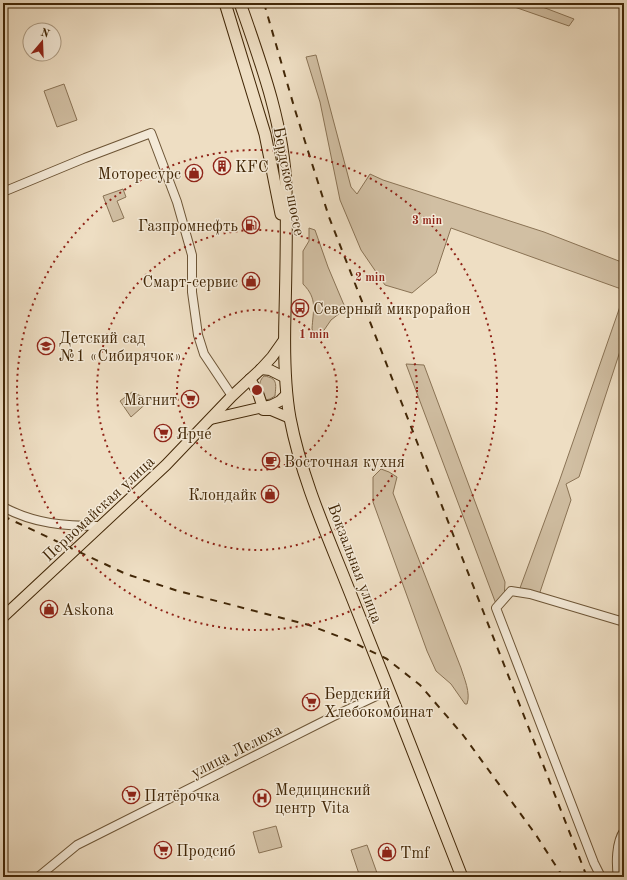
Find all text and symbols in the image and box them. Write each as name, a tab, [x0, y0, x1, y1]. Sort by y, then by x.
north arrow	[22, 22, 62, 62]
text: N	[39, 27, 51, 41]
street label: Бердское шоссе	[270, 126, 306, 237]
building icon: KFC	[212, 156, 232, 176]
place label: KFC	[235, 160, 269, 176]
shop icon: Моторесурс	[184, 163, 204, 183]
place label: Моторесурс	[98, 167, 181, 183]
fuel station icon: Газпромнефть	[241, 215, 261, 235]
text: 3 min	[412, 215, 442, 227]
place label: Газпромнефть	[138, 219, 238, 235]
shop icon: Смарт-сервис	[241, 271, 261, 291]
text: 2 min	[355, 272, 385, 284]
place label: Смарт-сервис	[143, 275, 238, 291]
bus stop icon: Северный микрорайон	[290, 298, 310, 318]
place label: Северный микрорайон	[313, 302, 471, 318]
text: 1 min	[299, 329, 329, 341]
place label: Детский сад №1 «Сибирячок»	[59, 331, 182, 365]
school or university icon: Детский сад №1 «Сибирячок»	[36, 336, 56, 356]
centre of rings	[250, 383, 264, 397]
supermarket icon: Магнит	[180, 389, 200, 409]
place label: Магнит	[124, 393, 177, 409]
supermarket icon: Ярче	[153, 423, 173, 443]
place label: Ярче	[176, 427, 212, 443]
cafe icon: Восточная кухня	[261, 451, 281, 471]
street label: Первомайская улица	[40, 454, 158, 565]
place label: Восточная кухня	[284, 455, 405, 471]
shop icon: Клондайк	[260, 484, 280, 504]
place label: Клондайк	[188, 488, 257, 504]
street label: Вокзальная улица	[324, 502, 384, 626]
shop icon: Askona	[39, 599, 59, 619]
place label: Askona	[62, 603, 114, 619]
place label: Бердский Хлебокомбинат	[324, 687, 433, 721]
supermarket icon: Бердский Хлебокомбинат	[301, 692, 321, 712]
street label: улица Лелюха	[189, 722, 285, 782]
place label: Медицинский центр Vita	[275, 783, 371, 817]
supermarket icon: Пятёрочка	[121, 785, 141, 805]
hospital icon: Медицинский центр Vita	[252, 788, 272, 808]
place label: Пятёрочка	[144, 789, 220, 805]
supermarket icon: Продсиб	[153, 840, 173, 860]
shop icon: Tmf	[377, 842, 397, 862]
place label: Продсиб	[176, 844, 236, 860]
place label: Tmf	[400, 846, 430, 862]

